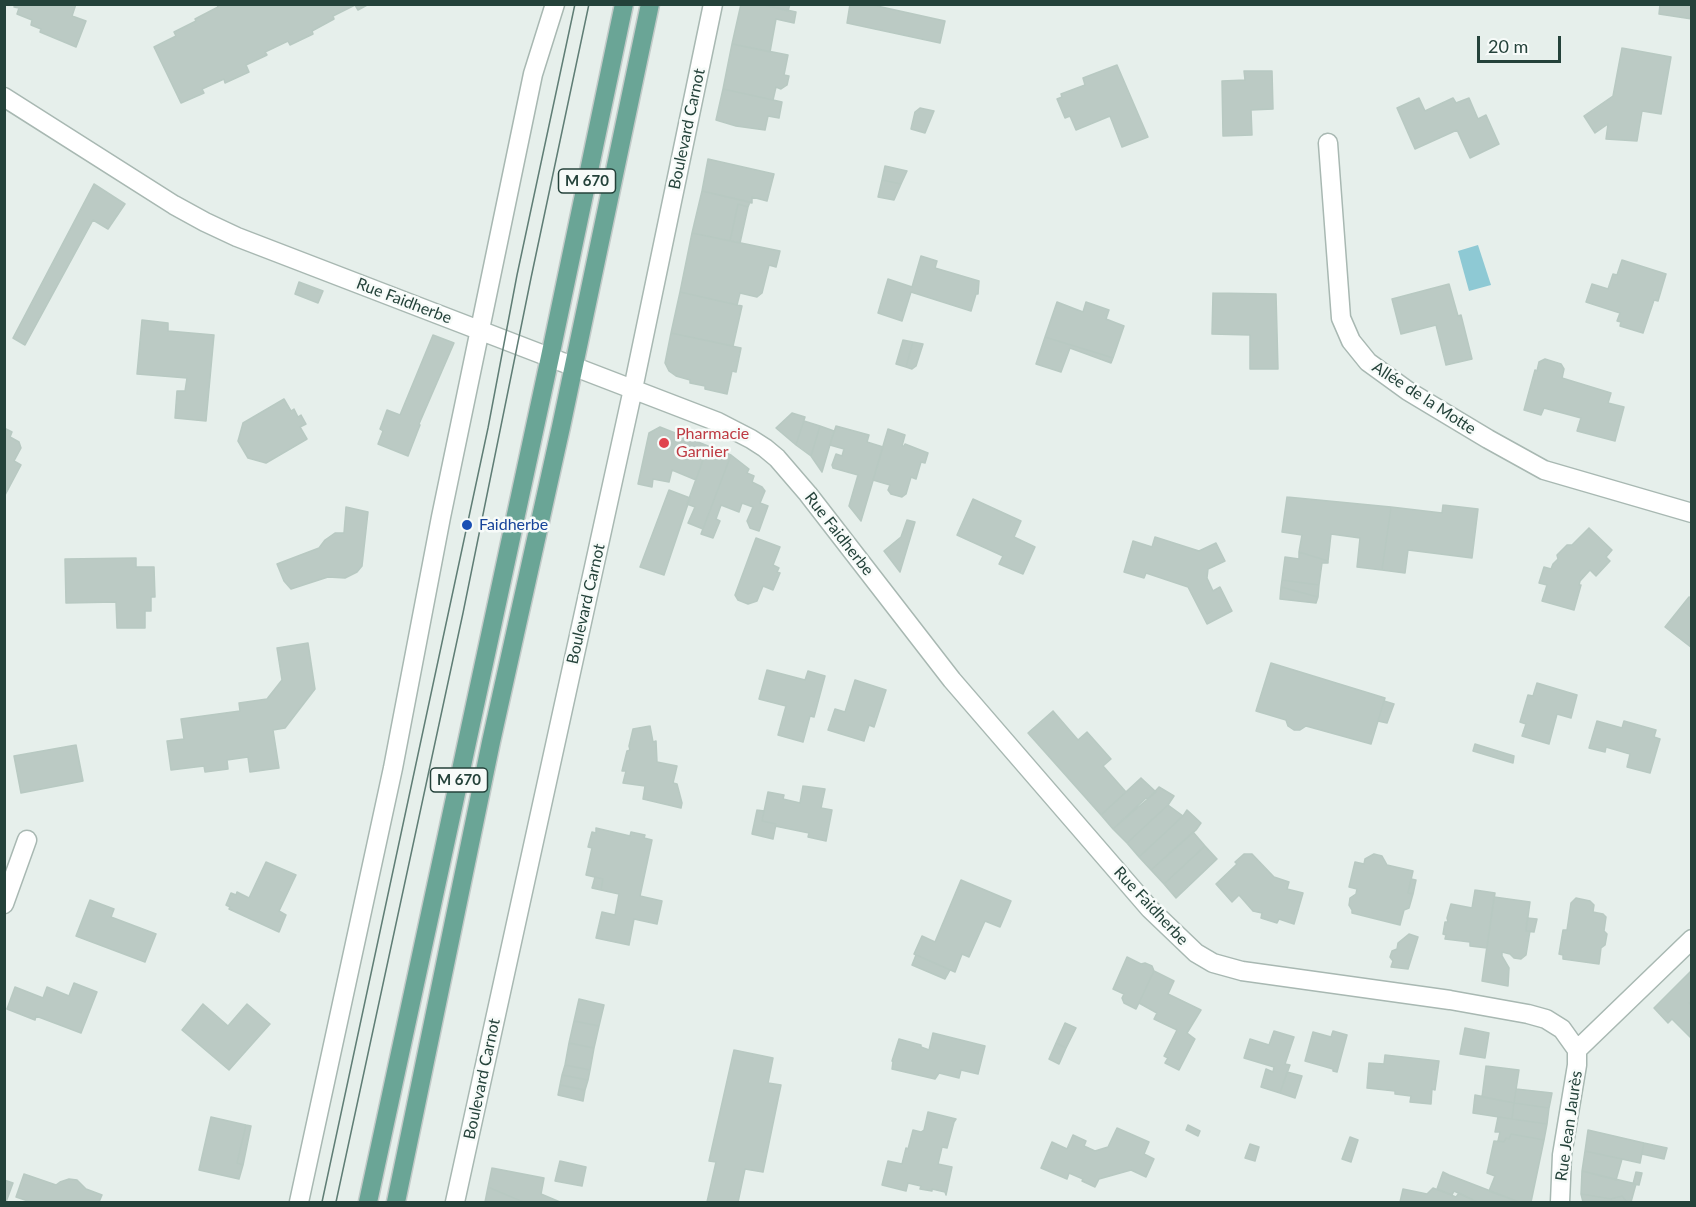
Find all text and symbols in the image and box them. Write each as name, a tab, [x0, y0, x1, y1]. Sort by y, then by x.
scale bar	[1480, 24, 1564, 62]
text: 20 m	[1488, 35, 1528, 57]
street label: Boulevard Carnot	[665, 67, 709, 191]
road number: M 670	[558, 169, 616, 193]
street label: Rue Faidherbe	[354, 274, 454, 328]
street label: Allée de la Motte	[1369, 357, 1479, 439]
place label: Pharmacie Garnier	[676, 424, 749, 462]
marker: Pharmacie Garnier	[657, 436, 671, 450]
street label: Rue Faidherbe	[801, 489, 877, 579]
place label: Faidherbe	[479, 515, 548, 535]
marker: Faidherbe	[460, 518, 474, 532]
street label: Boulevard Carnot	[563, 542, 609, 666]
road number: M 670	[430, 768, 488, 792]
street label: Rue Faidherbe	[1110, 863, 1192, 949]
street label: Boulevard Carnot	[460, 1017, 504, 1141]
street label: Rue Jean Jaurès	[1552, 1070, 1586, 1182]

